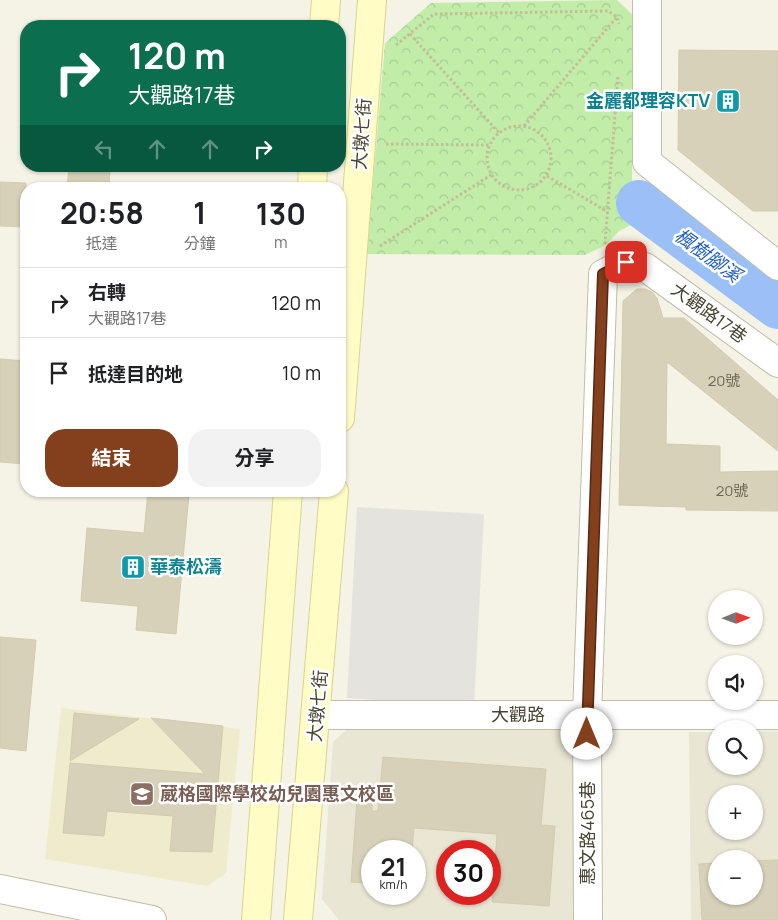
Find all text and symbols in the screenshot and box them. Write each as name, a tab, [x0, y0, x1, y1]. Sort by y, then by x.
text: 120 m	[128, 32, 226, 80]
icon: right	[45, 40, 110, 105]
text: 大觀路17巷	[128, 80, 236, 110]
place label: 金麗都理容KTV	[586, 88, 710, 112]
building icon: 金麗都理容KTV	[715, 88, 741, 114]
street label: 大墩七街	[347, 97, 375, 171]
icon: left	[90, 135, 118, 163]
icon: ahead	[143, 135, 171, 163]
icon: ahead	[196, 135, 224, 163]
icon: right	[249, 135, 277, 163]
text: 20:58	[60, 192, 144, 233]
text: 1	[193, 192, 206, 233]
text: 130	[256, 193, 306, 234]
water label: 楓樹腳溪	[670, 222, 749, 290]
text: m	[274, 231, 288, 253]
text: 抵達	[86, 232, 118, 254]
text: 分鐘	[184, 232, 216, 254]
pin	[605, 241, 647, 283]
icon: arrive	[612, 248, 640, 276]
street label: 大觀路17巷	[667, 277, 752, 348]
text: 右轉	[88, 279, 126, 305]
icon: right	[45, 289, 73, 317]
text: 120 m	[271, 290, 321, 316]
text: 大觀路17巷	[88, 307, 166, 329]
icon: arrive	[45, 359, 73, 387]
text: 10 m	[282, 360, 321, 386]
text: 抵達目的地	[88, 361, 183, 387]
house number: 20號	[708, 370, 740, 391]
button: 結束	[45, 429, 178, 487]
button: 分享	[188, 429, 321, 487]
house number: 20號	[716, 480, 748, 501]
building icon: 華泰松濤	[120, 554, 146, 580]
place label: 華泰松濤	[150, 554, 222, 578]
north arrow	[708, 590, 762, 645]
map controls	[708, 590, 763, 905]
button: sound	[708, 655, 763, 710]
street label: 大墩七街	[302, 669, 332, 743]
street label: 大觀路	[491, 702, 545, 726]
position arrow	[560, 707, 612, 759]
button: search	[708, 720, 763, 775]
school or university icon: 葳格國際學校幼兒園惠文校區	[129, 781, 155, 807]
place label: 葳格國際學校幼兒園惠文校區	[160, 781, 394, 805]
street label: 惠文路465巷	[575, 781, 599, 885]
button: +	[708, 785, 763, 840]
speed limit sign: 30	[436, 840, 501, 905]
text: 21	[381, 849, 406, 884]
button: −	[708, 850, 763, 905]
text: km/h	[380, 876, 407, 893]

